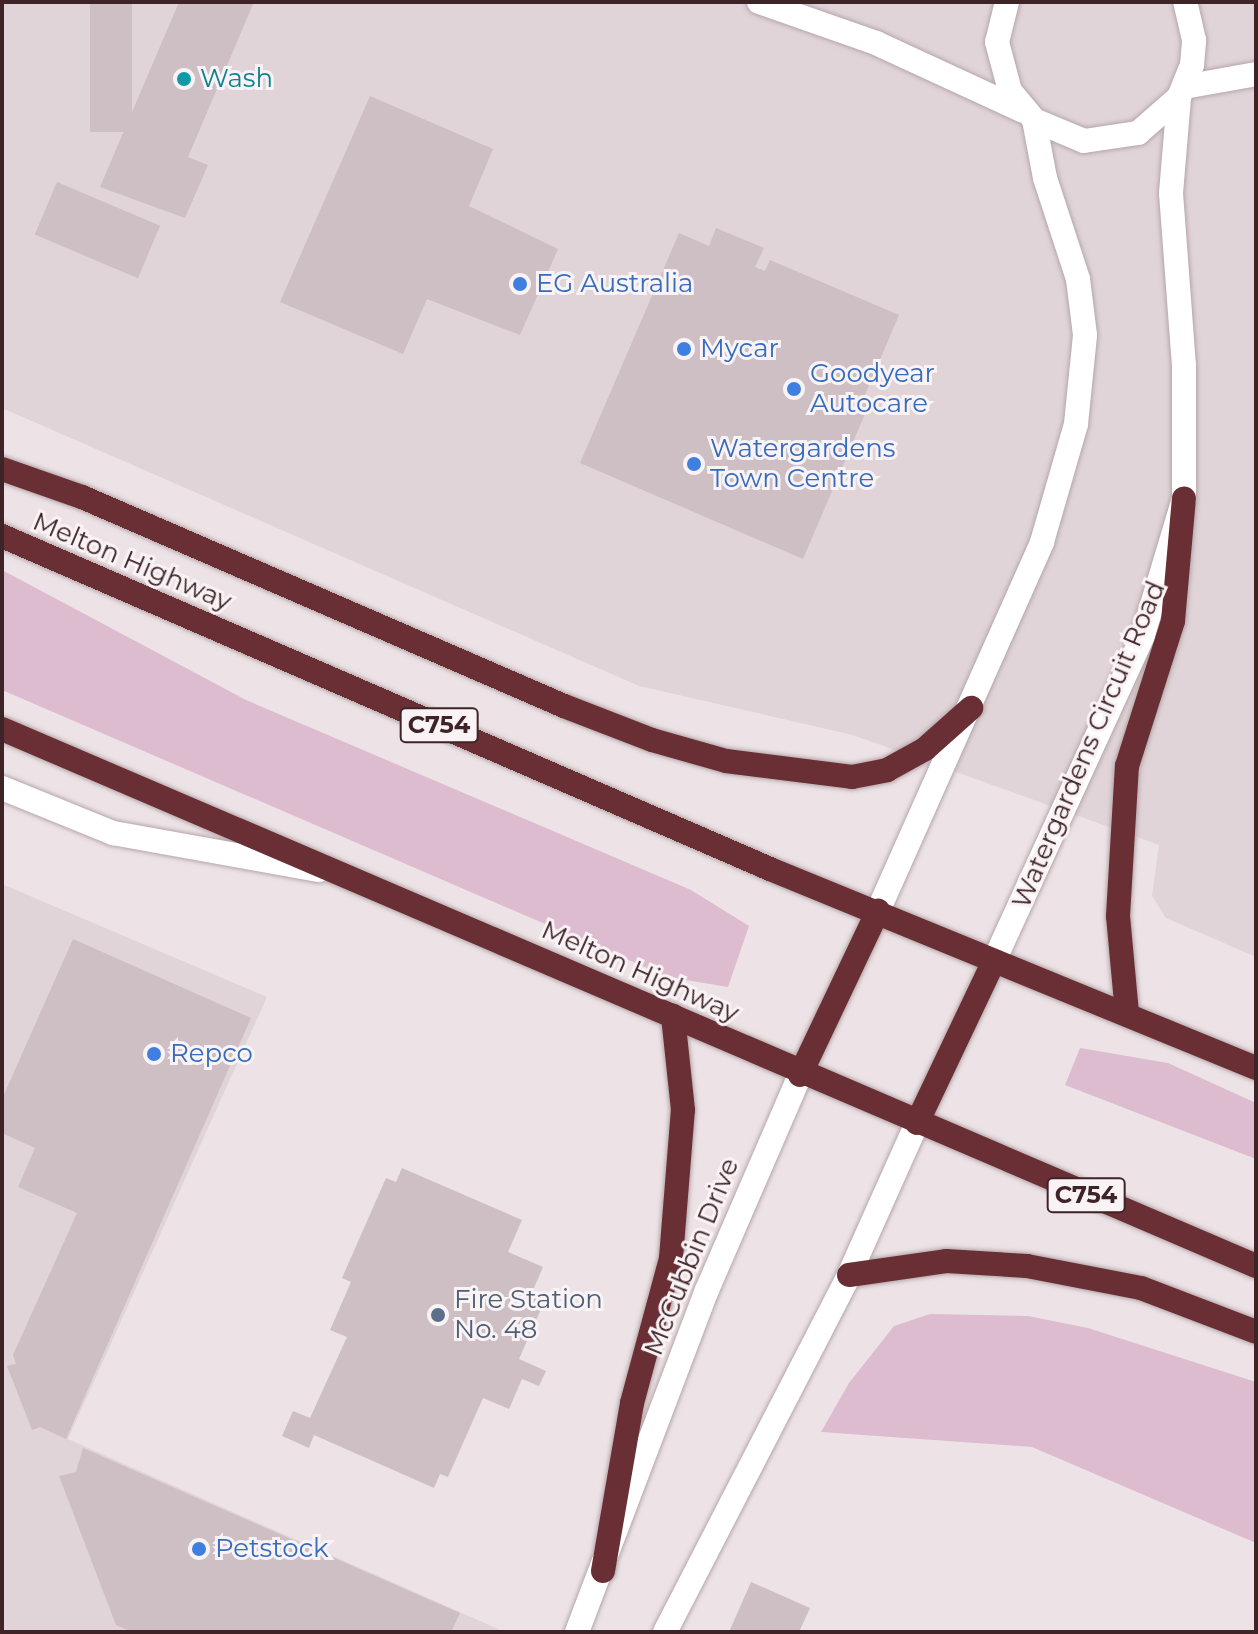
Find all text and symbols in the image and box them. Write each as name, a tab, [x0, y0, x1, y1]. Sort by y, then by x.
place label: Wash	[200, 63, 273, 95]
marker: Wash	[175, 70, 193, 88]
place label: EG Australia	[536, 268, 693, 300]
marker: EG Australia	[511, 275, 529, 293]
place label: Mycar	[700, 333, 779, 365]
marker: Mycar	[675, 340, 693, 358]
place label: Goodyear Autocare	[810, 358, 935, 420]
marker: Goodyear Autocare	[785, 380, 803, 398]
place label: Watergardens Town Centre	[710, 433, 896, 494]
marker: Watergardens Town Centre	[685, 455, 703, 473]
street label: Melton Highway	[28, 506, 236, 618]
street label: Watergardens Circuit Road	[1006, 577, 1172, 913]
road number: C754	[399, 705, 479, 745]
street label: Melton Highway	[537, 915, 743, 1029]
place label: Repco	[170, 1038, 253, 1070]
marker: Repco	[145, 1045, 163, 1063]
street label: McCubbin Drive	[638, 1154, 746, 1360]
road number: C754	[1046, 1175, 1126, 1215]
place label: Fire Station No. 48	[454, 1284, 603, 1346]
marker: Fire Station No. 48	[429, 1306, 447, 1324]
place label: Petstock	[215, 1533, 329, 1565]
marker: Petstock	[190, 1540, 208, 1558]

